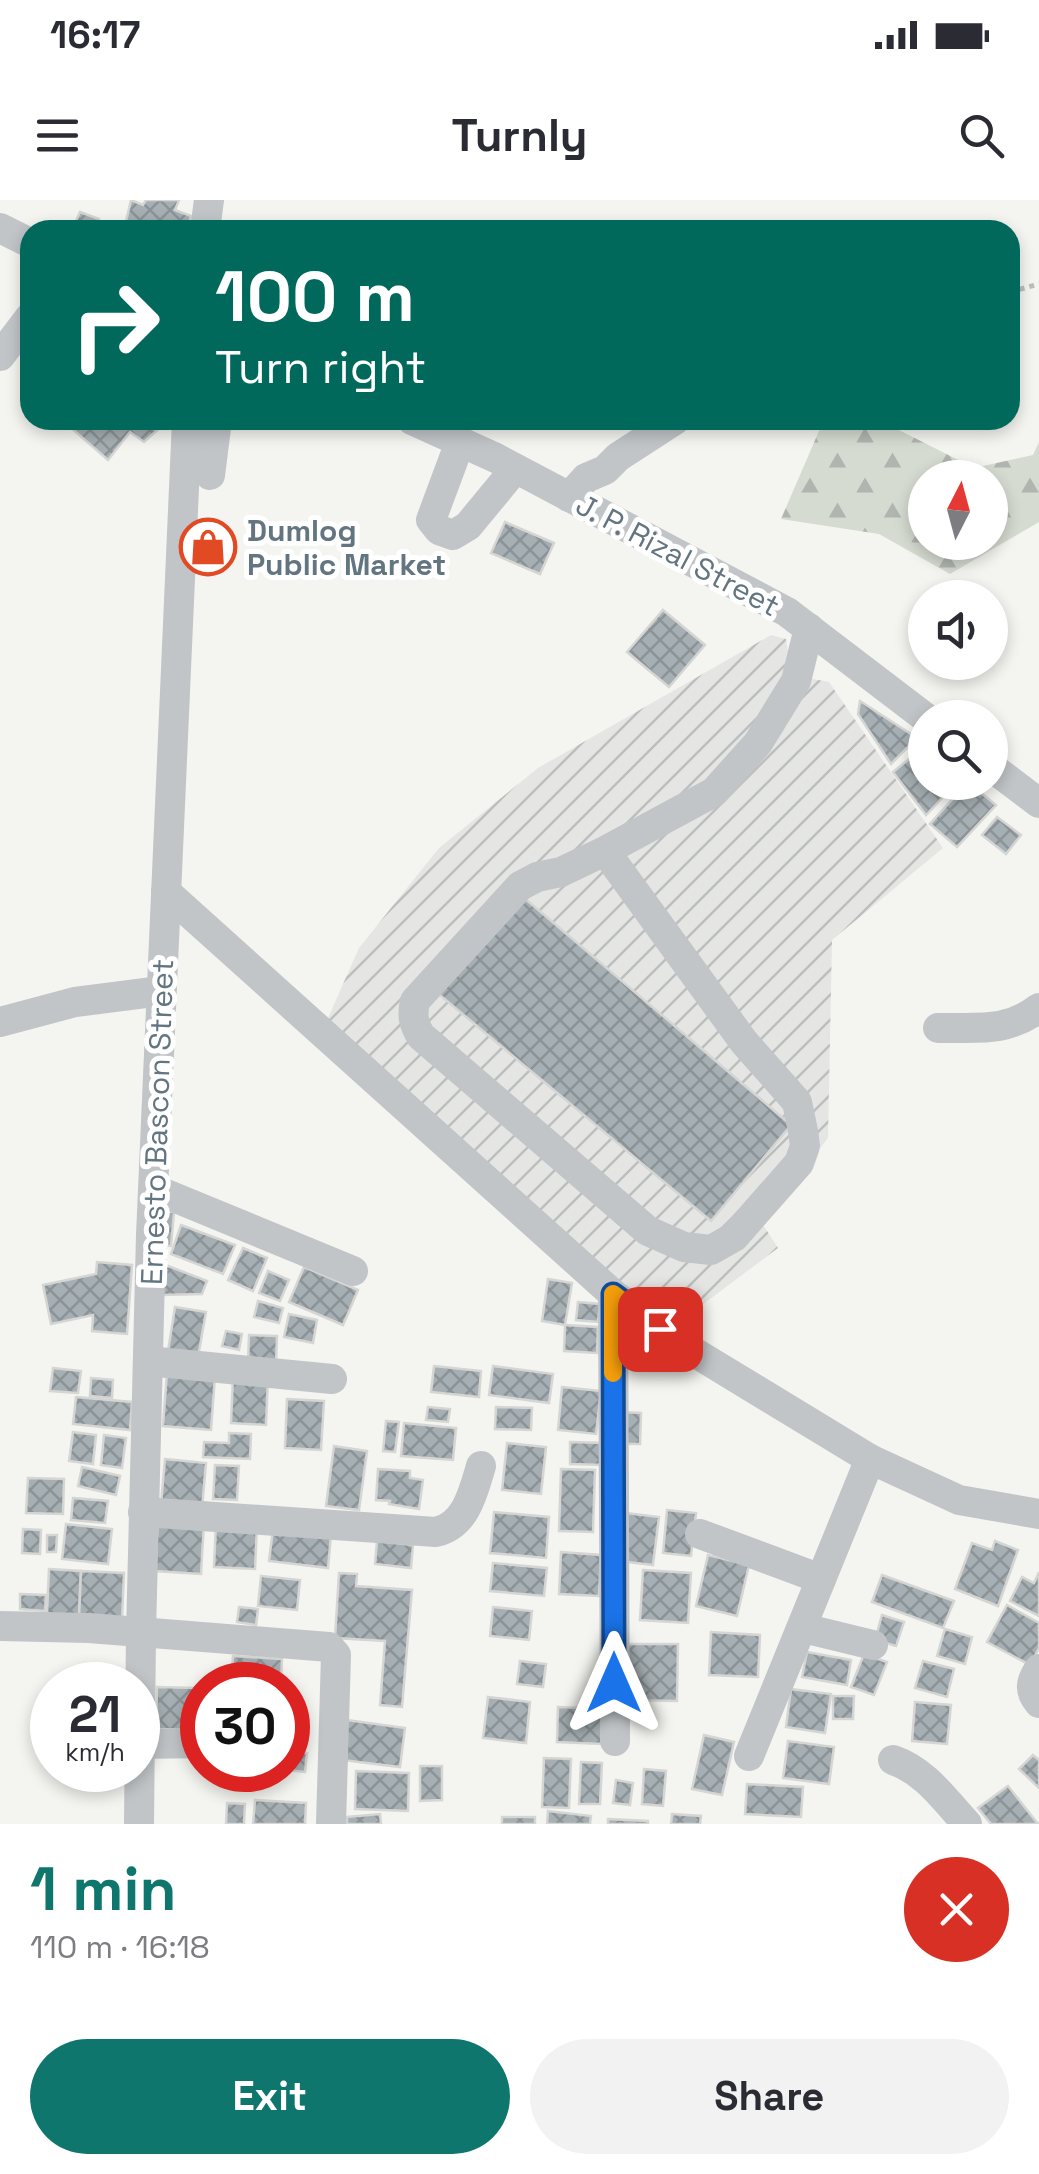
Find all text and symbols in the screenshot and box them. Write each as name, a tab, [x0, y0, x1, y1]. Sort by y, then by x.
text: 16:17	[50, 11, 140, 59]
text: Turnly	[451, 107, 588, 164]
icon: menu	[30, 108, 85, 163]
icon: search	[954, 108, 1009, 163]
text: 100 m	[215, 252, 415, 341]
icon: right	[50, 260, 180, 390]
text: Turn right	[215, 339, 426, 396]
north arrow	[908, 460, 1008, 560]
map controls	[908, 460, 1008, 800]
street label: J. P. Rizal Street	[569, 485, 787, 625]
place label: Dumlog Public Market	[247, 511, 446, 584]
shop icon: Dumlog Public Market	[178, 517, 238, 577]
button: sound	[908, 580, 1008, 680]
button: search	[908, 700, 1008, 800]
street label: Ernesto Bascon Street	[132, 958, 182, 1286]
pin	[618, 1287, 703, 1372]
icon: arrive	[633, 1302, 688, 1357]
position arrow	[562, 1631, 666, 1735]
speed limit sign: 30	[180, 1662, 310, 1792]
text: 21	[69, 1683, 121, 1747]
text: km/h	[65, 1736, 125, 1768]
text: 1 min	[30, 1851, 177, 1928]
button: close	[904, 1857, 1009, 1962]
text: 110 m · 16:18	[30, 1927, 210, 1967]
button: Exit	[30, 2039, 510, 2154]
button: Share	[530, 2039, 1009, 2154]

